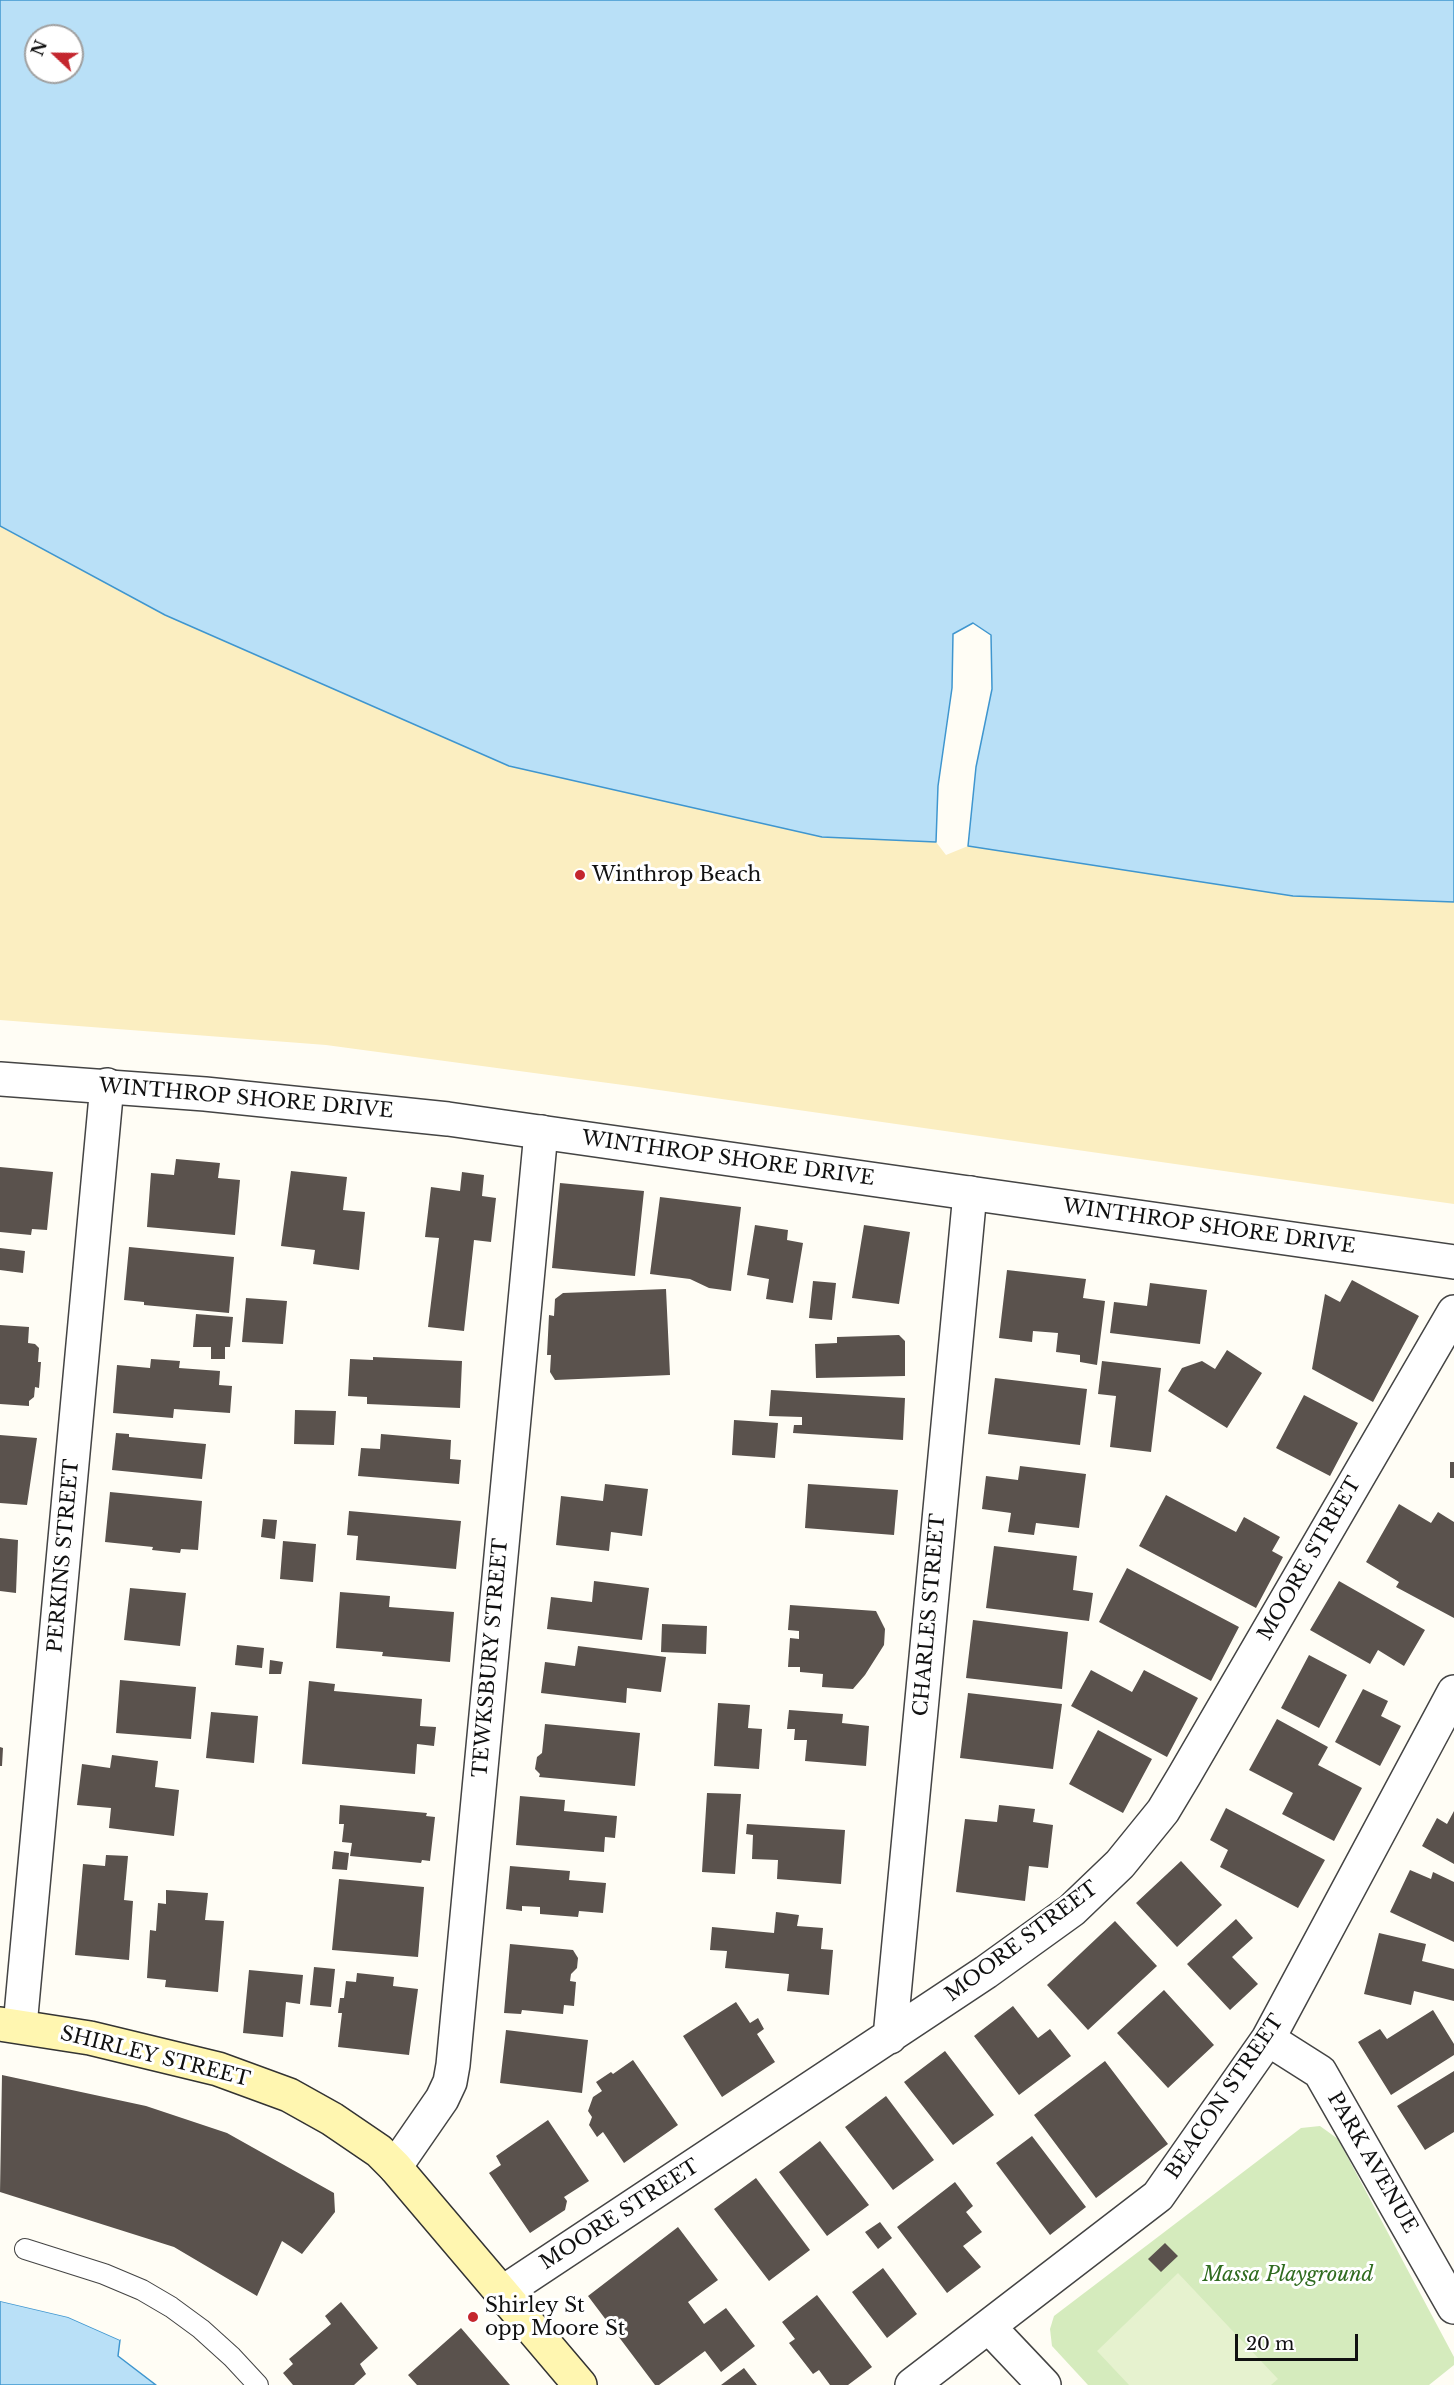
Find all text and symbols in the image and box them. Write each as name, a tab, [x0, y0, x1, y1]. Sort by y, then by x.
north arrow	[24, 24, 84, 84]
text: N	[27, 37, 51, 59]
place label: Winthrop Beach	[592, 863, 761, 887]
marker: Winthrop Beach	[573, 868, 587, 882]
street label: WINTHROP SHORE DRIVE	[98, 1074, 394, 1124]
street label: WINTHROP SHORE DRIVE	[580, 1127, 876, 1191]
street label: WINTHROP SHORE DRIVE	[1061, 1195, 1357, 1259]
street label: PERKINS STREET	[44, 1458, 84, 1654]
street label: MOORE STREET	[1253, 1473, 1367, 1645]
street label: CHARLES STREET	[909, 1513, 951, 1717]
street label: TEWKSBURY STREET	[469, 1537, 513, 1779]
street label: MOORE STREET	[941, 1877, 1103, 2007]
street label: BEACON STREET	[1161, 2010, 1289, 2184]
street label: SHIRLEY STREET	[58, 2022, 252, 2092]
street label: PARK AVENUE	[1322, 2088, 1422, 2238]
street label: MOORE STREET	[536, 2155, 704, 2275]
park label: Massa Playground	[1202, 2263, 1374, 2287]
place label: Shirley St opp Moore St	[485, 2294, 625, 2341]
marker: Shirley St opp Moore St	[466, 2310, 480, 2324]
scale bar	[1238, 2322, 1361, 2360]
text: 20 m	[1246, 2333, 1294, 2355]

